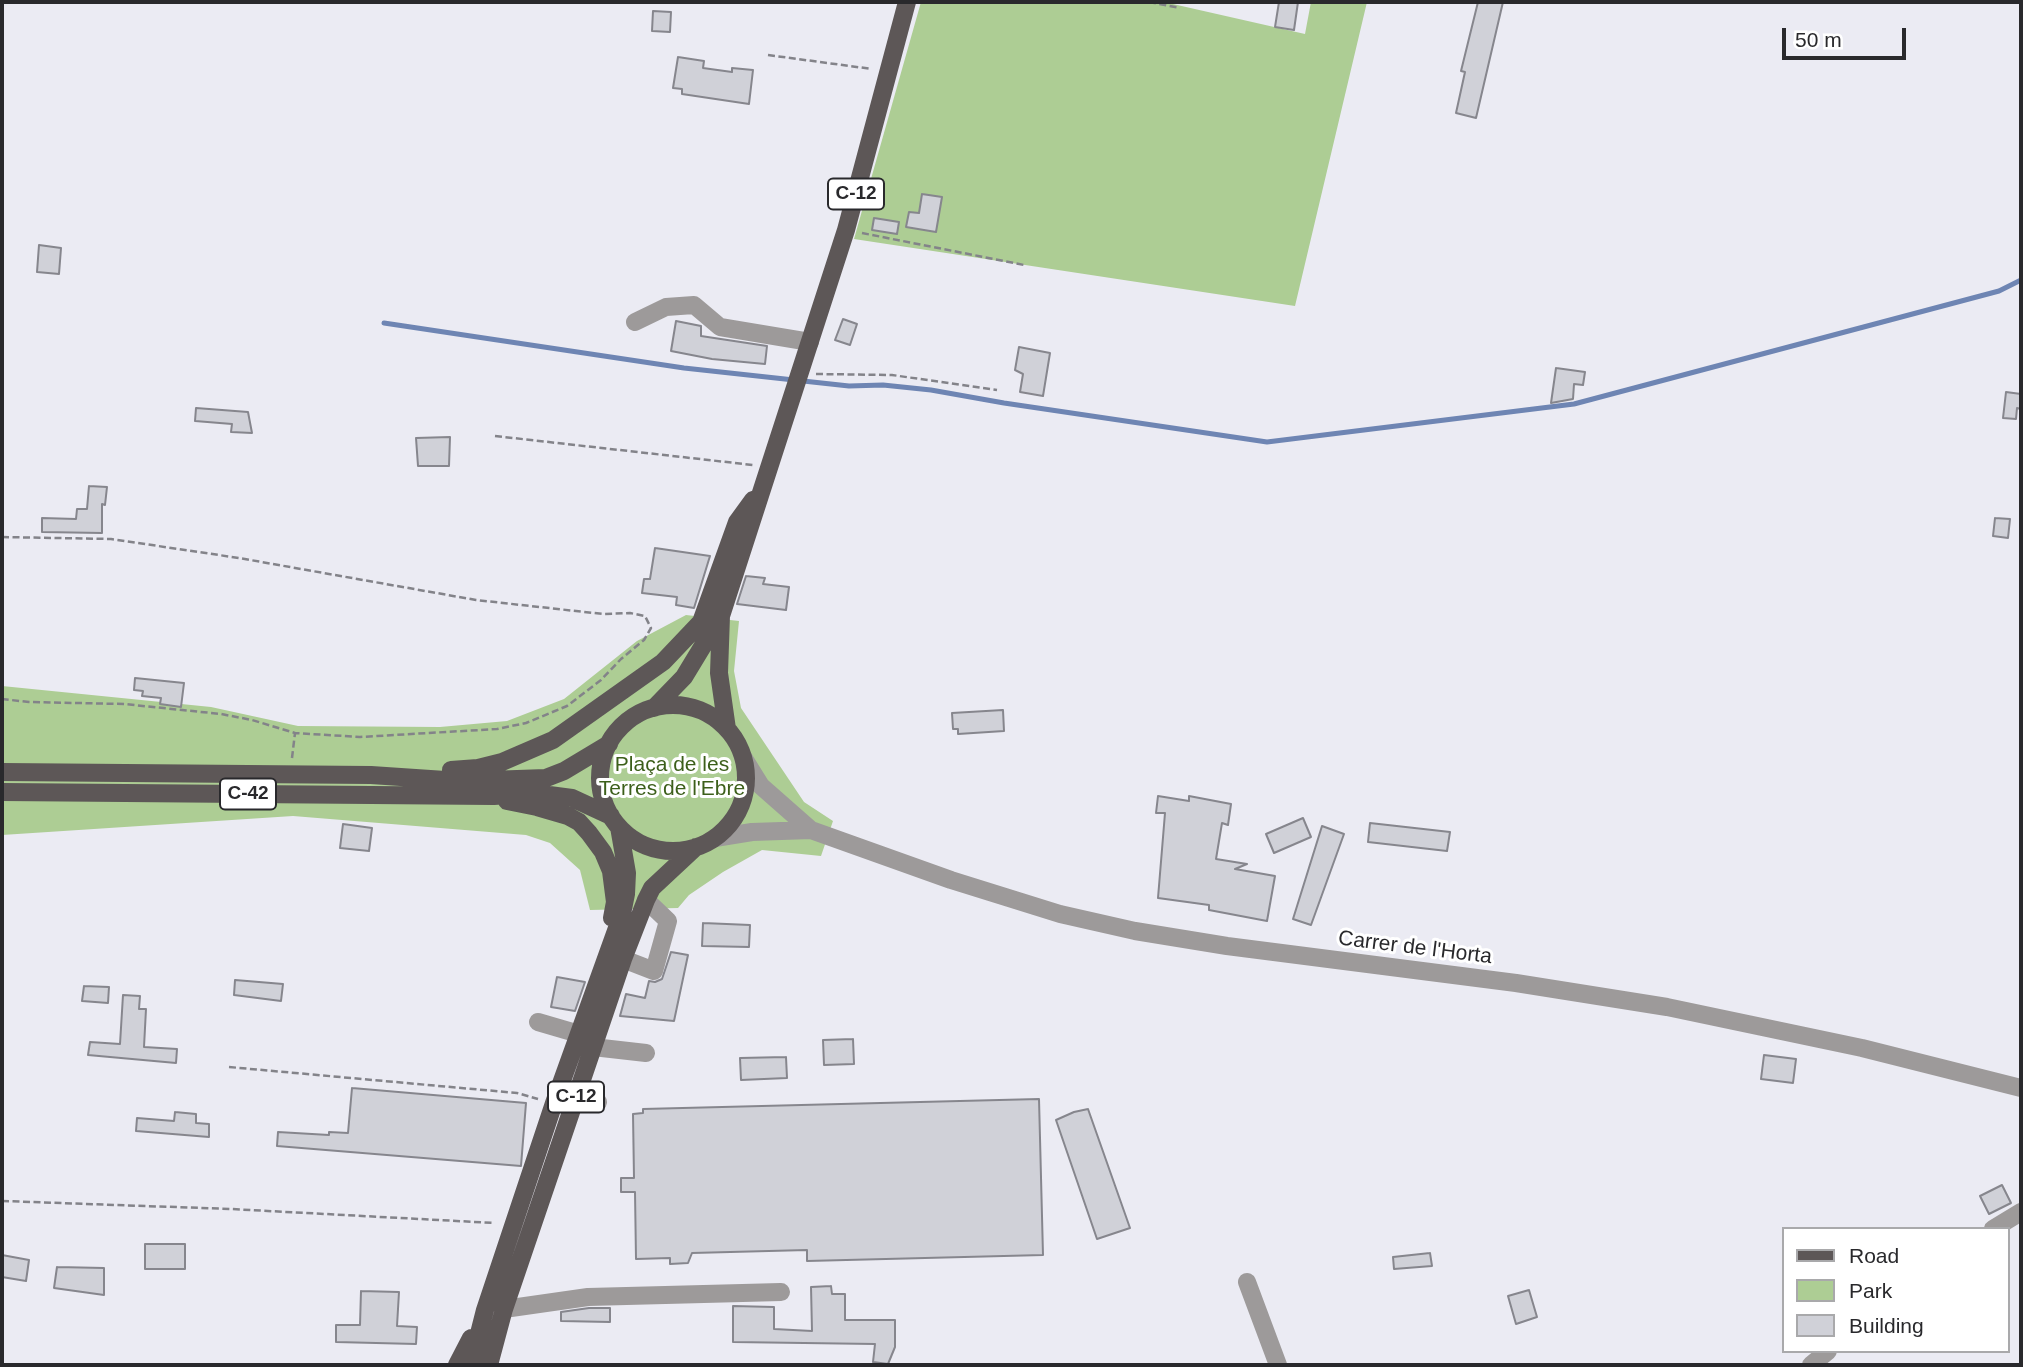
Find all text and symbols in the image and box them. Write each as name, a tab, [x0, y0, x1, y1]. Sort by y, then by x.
scale bar	[1785, 14, 1909, 58]
text: 50 m	[1795, 28, 1842, 51]
road number: C-12	[828, 178, 884, 210]
park label: Plaça de les Terres de l'Ebre	[599, 752, 745, 802]
road number: C-42	[220, 778, 276, 810]
street label: Carrer de l'Horta	[1337, 926, 1493, 970]
road number: C-12	[548, 1082, 604, 1112]
legend	[1782, 1227, 2009, 1353]
text: Road	[1849, 1244, 1899, 1267]
text: Park	[1849, 1279, 1892, 1302]
text: Building	[1849, 1314, 1924, 1337]

